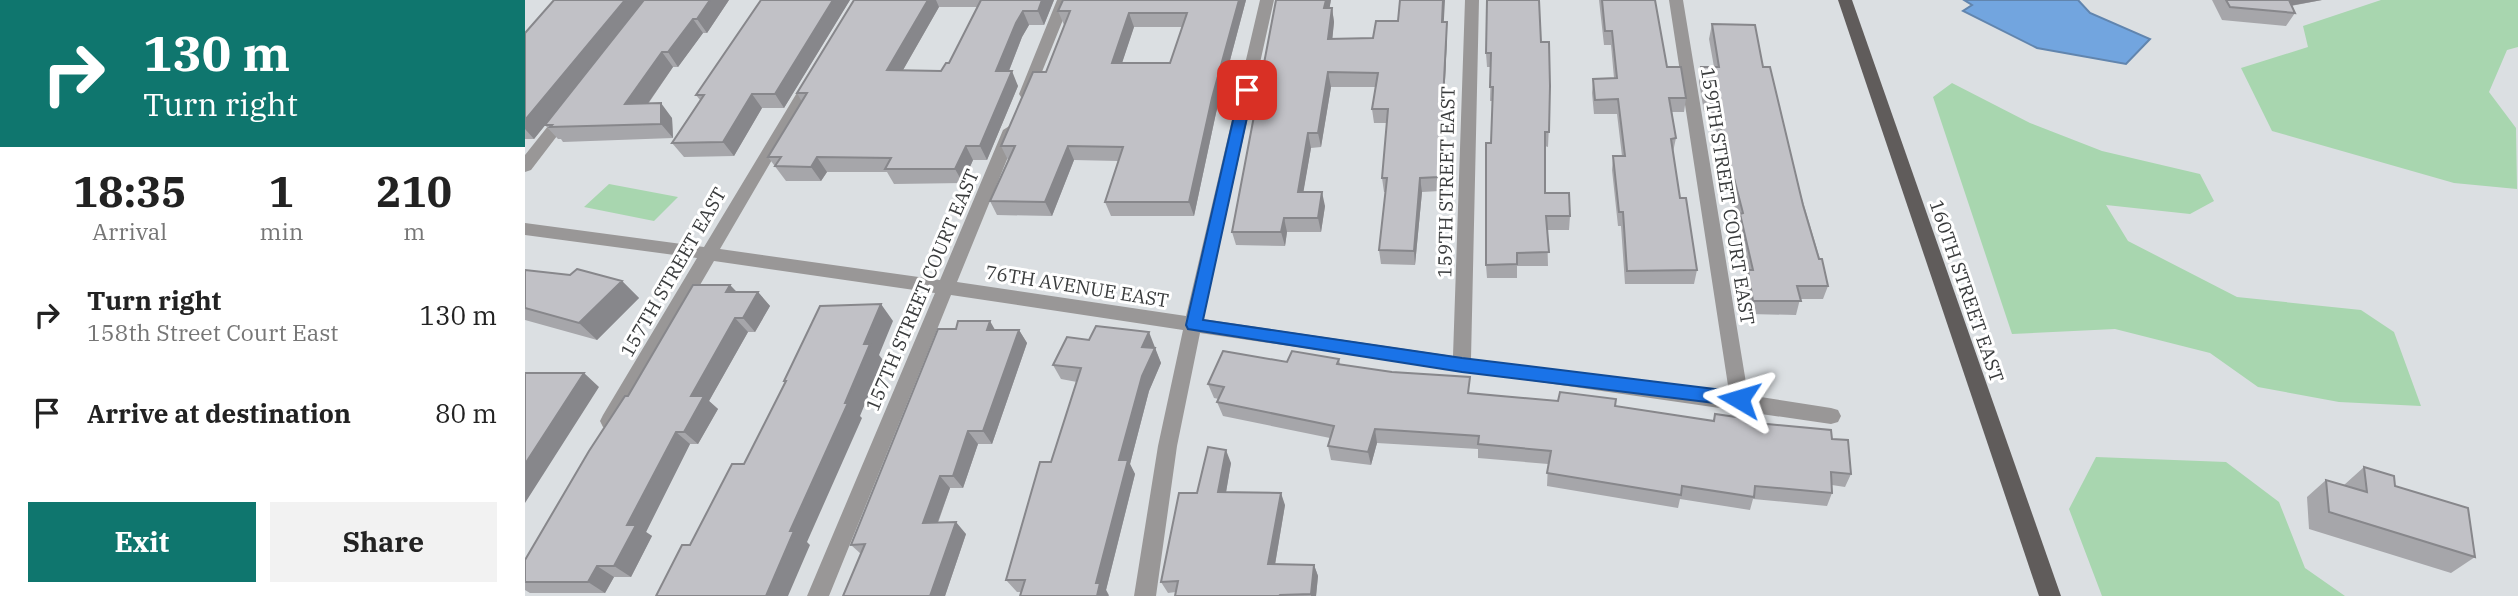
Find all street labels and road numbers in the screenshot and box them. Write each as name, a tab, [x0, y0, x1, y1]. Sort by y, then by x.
street label: 159TH STREET COURT EAST	[1696, 65, 1760, 327]
street label: 159TH STREET EAST	[1432, 86, 1460, 278]
street label: 157TH STREET COURT EAST	[860, 165, 984, 415]
street label: 157TH STREET EAST	[615, 183, 731, 361]
street label: 160TH STREET EAST	[1924, 196, 2010, 386]
street label: 76TH AVENUE EAST	[984, 260, 1170, 312]

